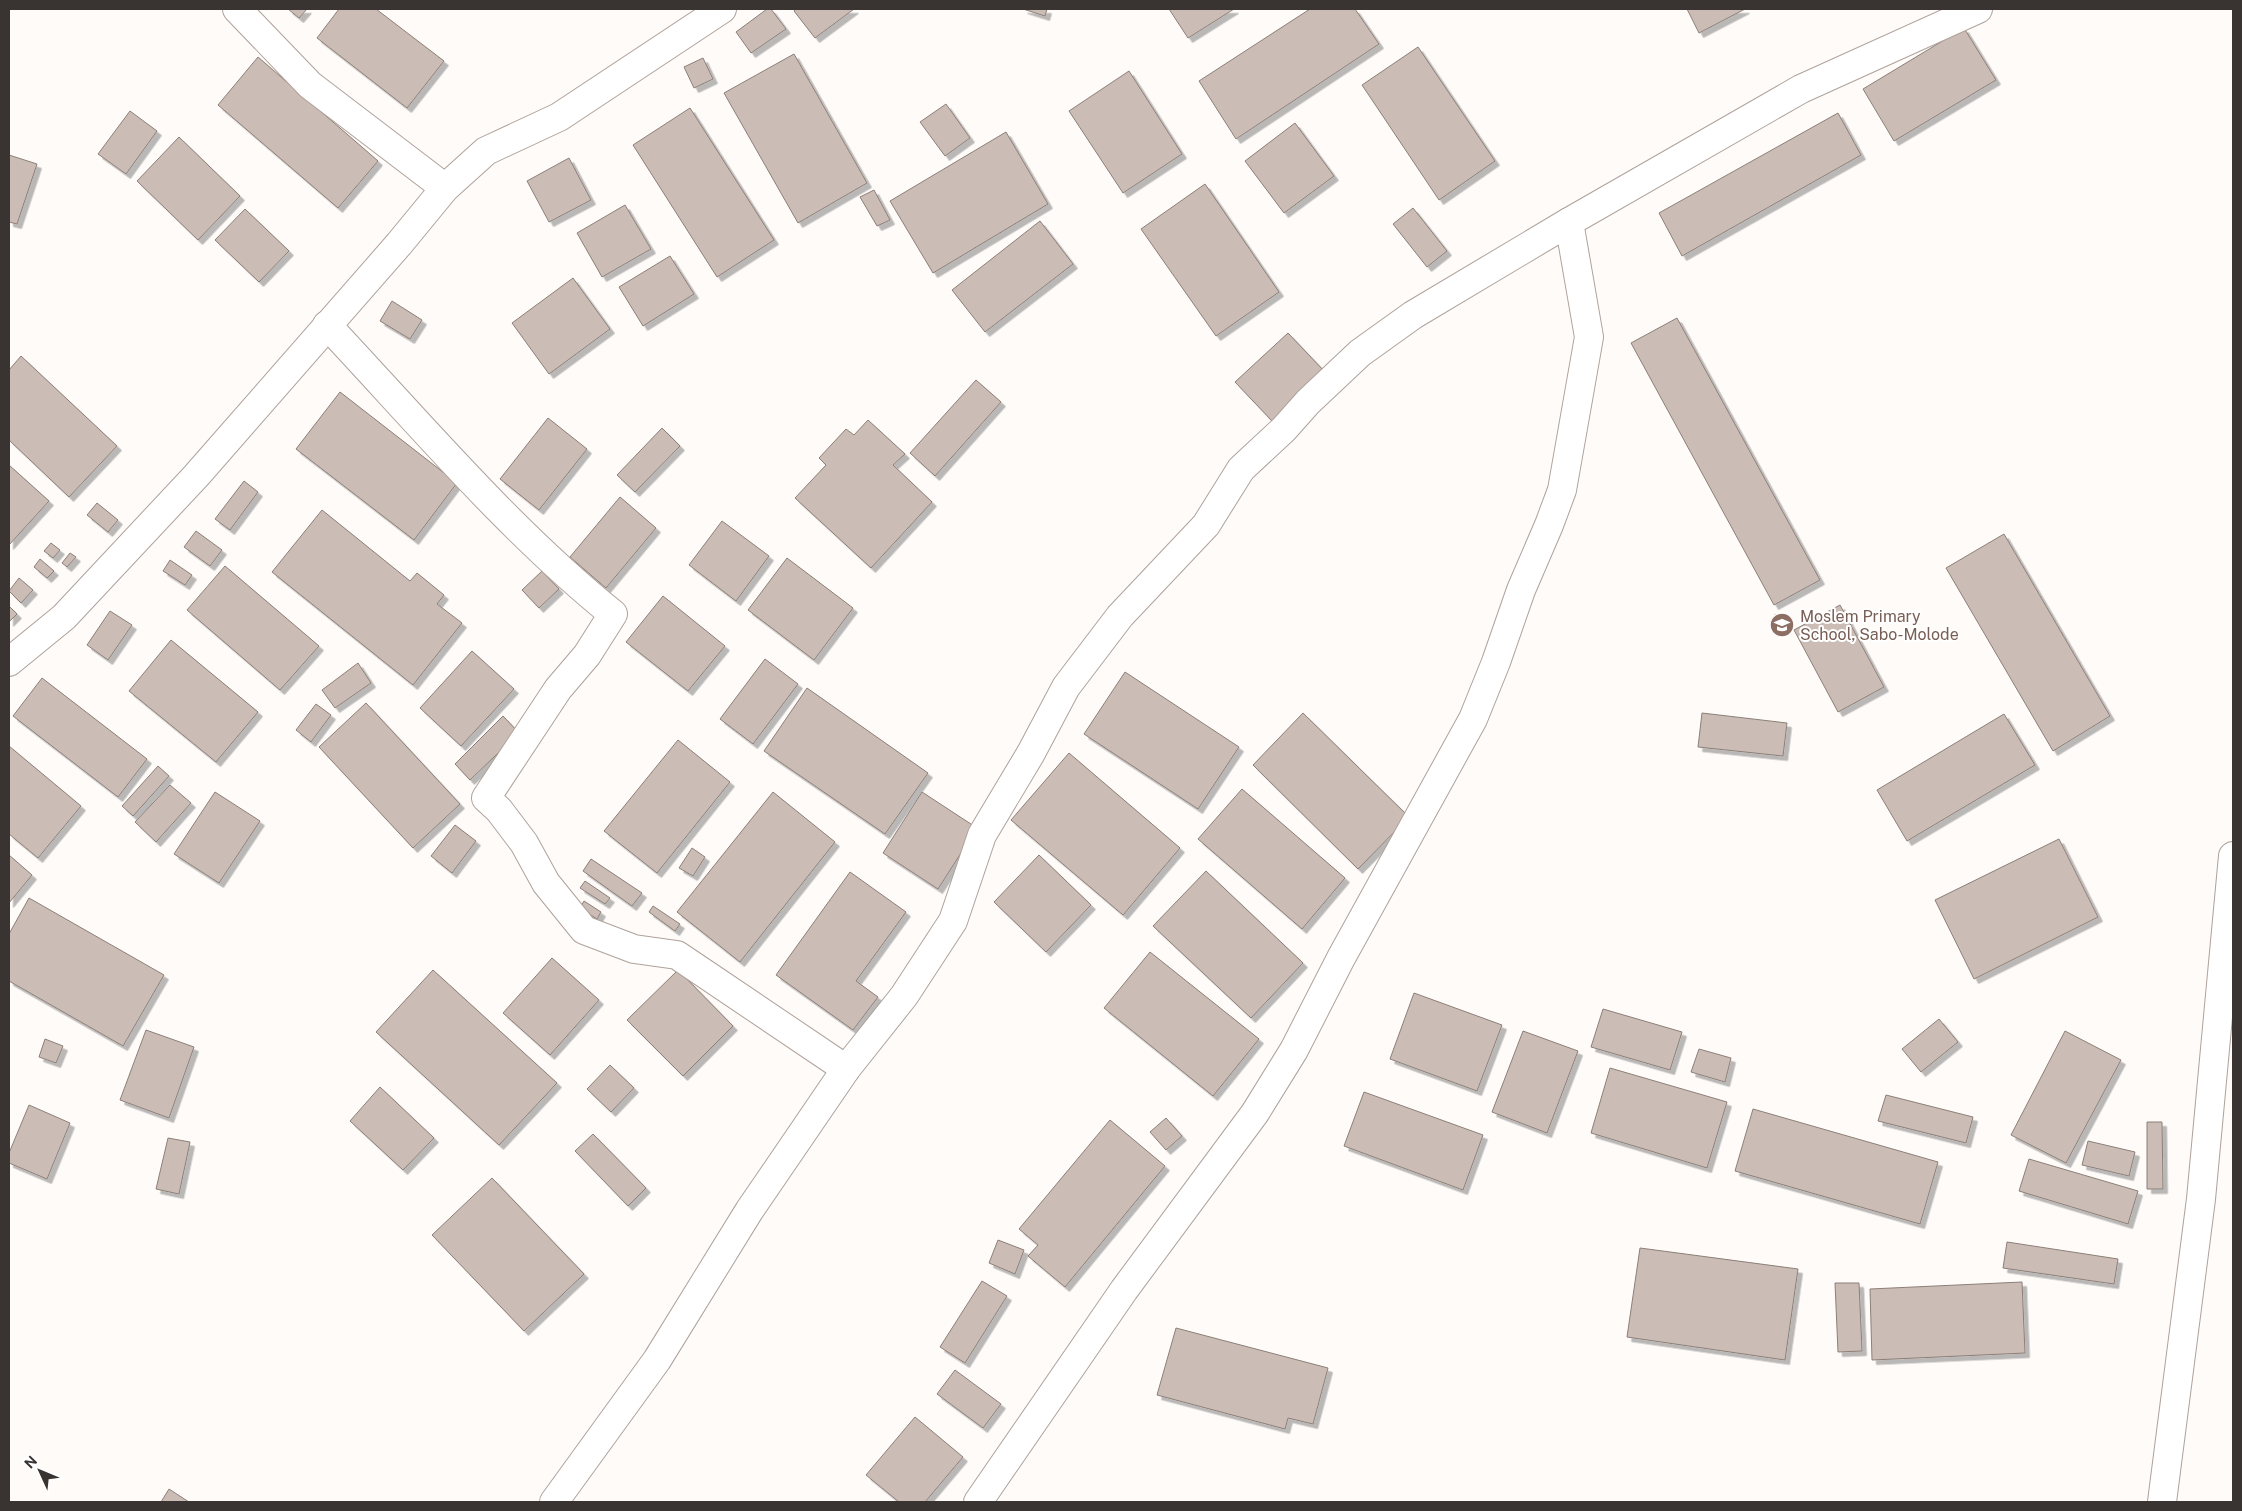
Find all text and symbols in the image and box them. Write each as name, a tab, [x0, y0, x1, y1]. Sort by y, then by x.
place label: Moslem Primary School, Sabo-Molode	[1800, 607, 1959, 644]
school or university icon: Moslem Primary School, Sabo-Molode	[1769, 612, 1795, 638]
north arrow	[15, 1446, 65, 1496]
text: N	[21, 1452, 40, 1471]

